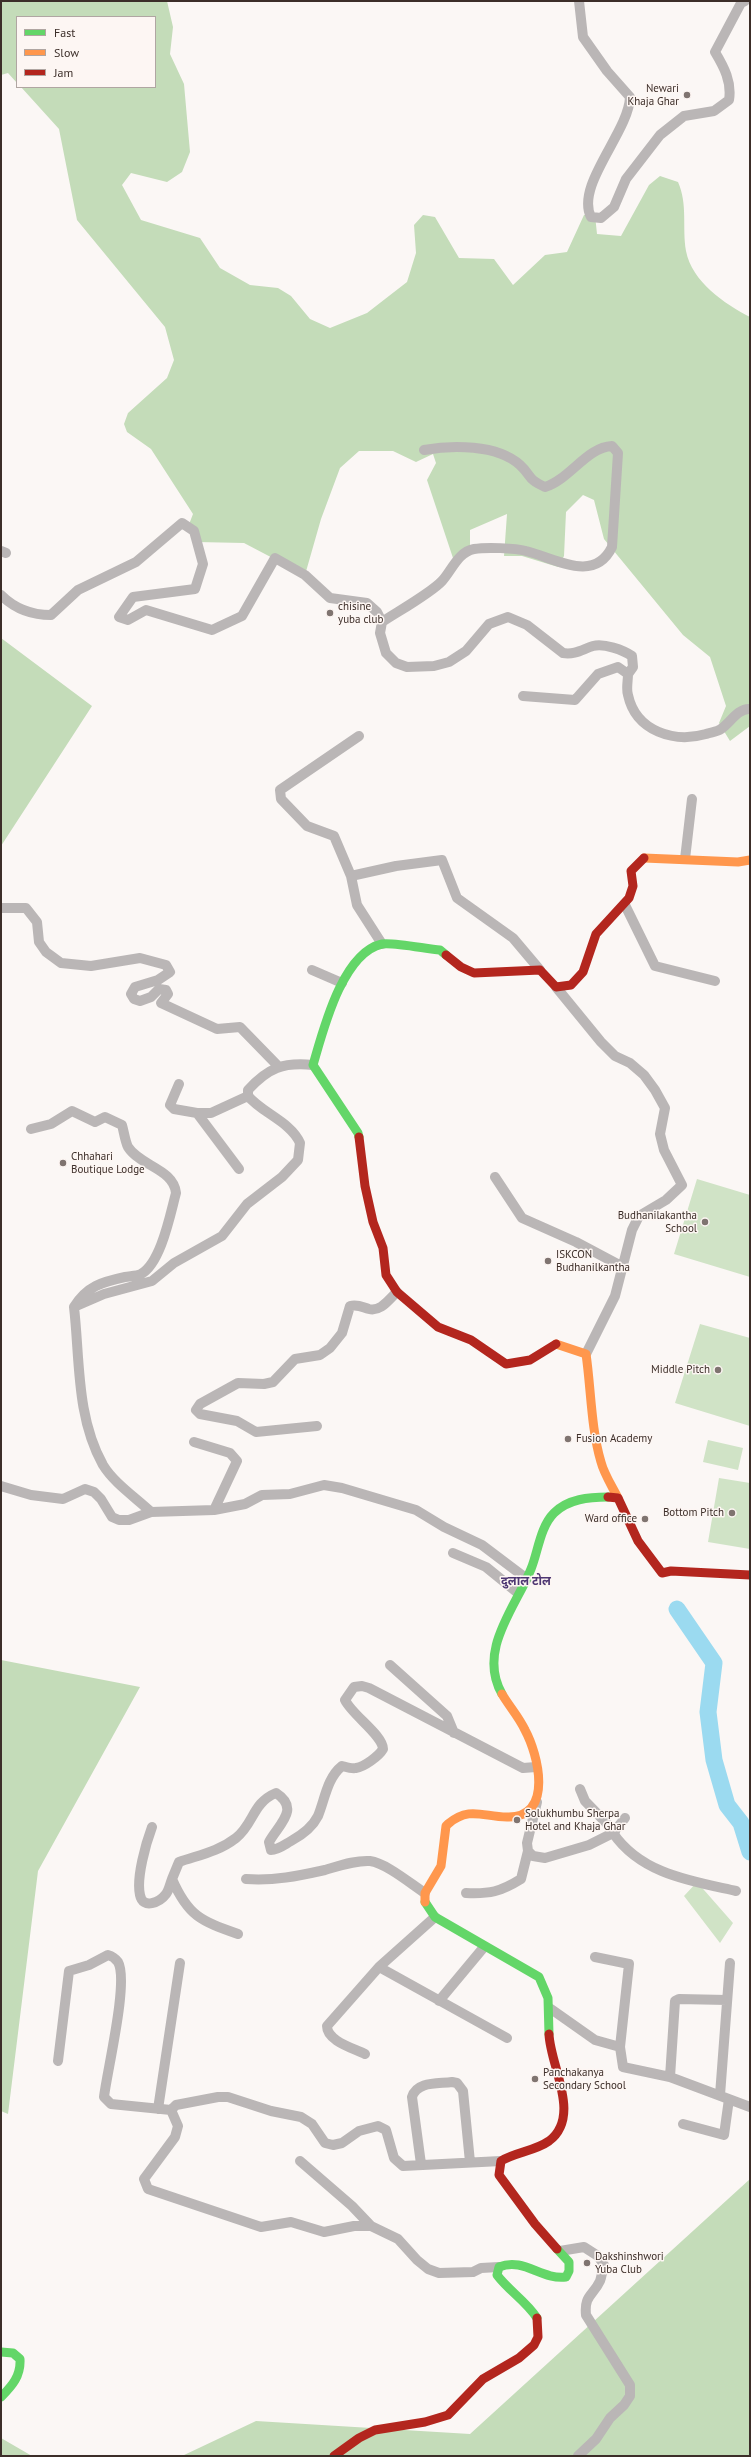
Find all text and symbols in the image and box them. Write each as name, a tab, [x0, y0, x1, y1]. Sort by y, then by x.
legend	[16, 16, 156, 88]
text: Fast	[54, 25, 75, 40]
text: Slow	[54, 45, 79, 60]
text: Jam	[54, 65, 73, 80]
place label: Newari Khaja Ghar	[628, 82, 679, 108]
marker: Newari Khaja Ghar	[682, 90, 692, 100]
place label: chisine yuba club	[338, 600, 383, 626]
marker: chisine yuba club	[325, 608, 335, 618]
place label: Chhahari Boutique Lodge	[71, 1150, 145, 1176]
marker: Chhahari Boutique Lodge	[58, 1158, 68, 1168]
place label: Budhanilakantha School	[618, 1209, 697, 1235]
marker: Budhanilakantha School	[700, 1217, 710, 1227]
place label: ISKCON Budhanilkantha	[556, 1248, 630, 1274]
marker: ISKCON Budhanilkantha	[543, 1256, 553, 1266]
place label: Middle Pitch	[651, 1363, 710, 1377]
marker: Middle Pitch	[713, 1365, 723, 1375]
place label: Fusion Academy	[576, 1432, 652, 1446]
marker: Fusion Academy	[563, 1434, 573, 1444]
place label: Bottom Pitch	[663, 1506, 724, 1520]
marker: Bottom Pitch	[727, 1508, 737, 1518]
place label: Ward office	[585, 1512, 637, 1526]
marker: Ward office	[640, 1514, 650, 1524]
district label: दुलाल टोल	[501, 1575, 551, 1589]
place label: Solukhumbu Sherpa Hotel and Khaja Ghar	[525, 1807, 625, 1833]
marker: Solukhumbu Sherpa Hotel and Khaja Ghar	[512, 1815, 522, 1825]
place label: Panchakanya Secondary School	[543, 2066, 626, 2092]
marker: Panchakanya Secondary School	[530, 2074, 540, 2084]
place label: Dakshinshwori Yuba Club	[595, 2250, 664, 2276]
marker: Dakshinshwori Yuba Club	[582, 2258, 592, 2268]

